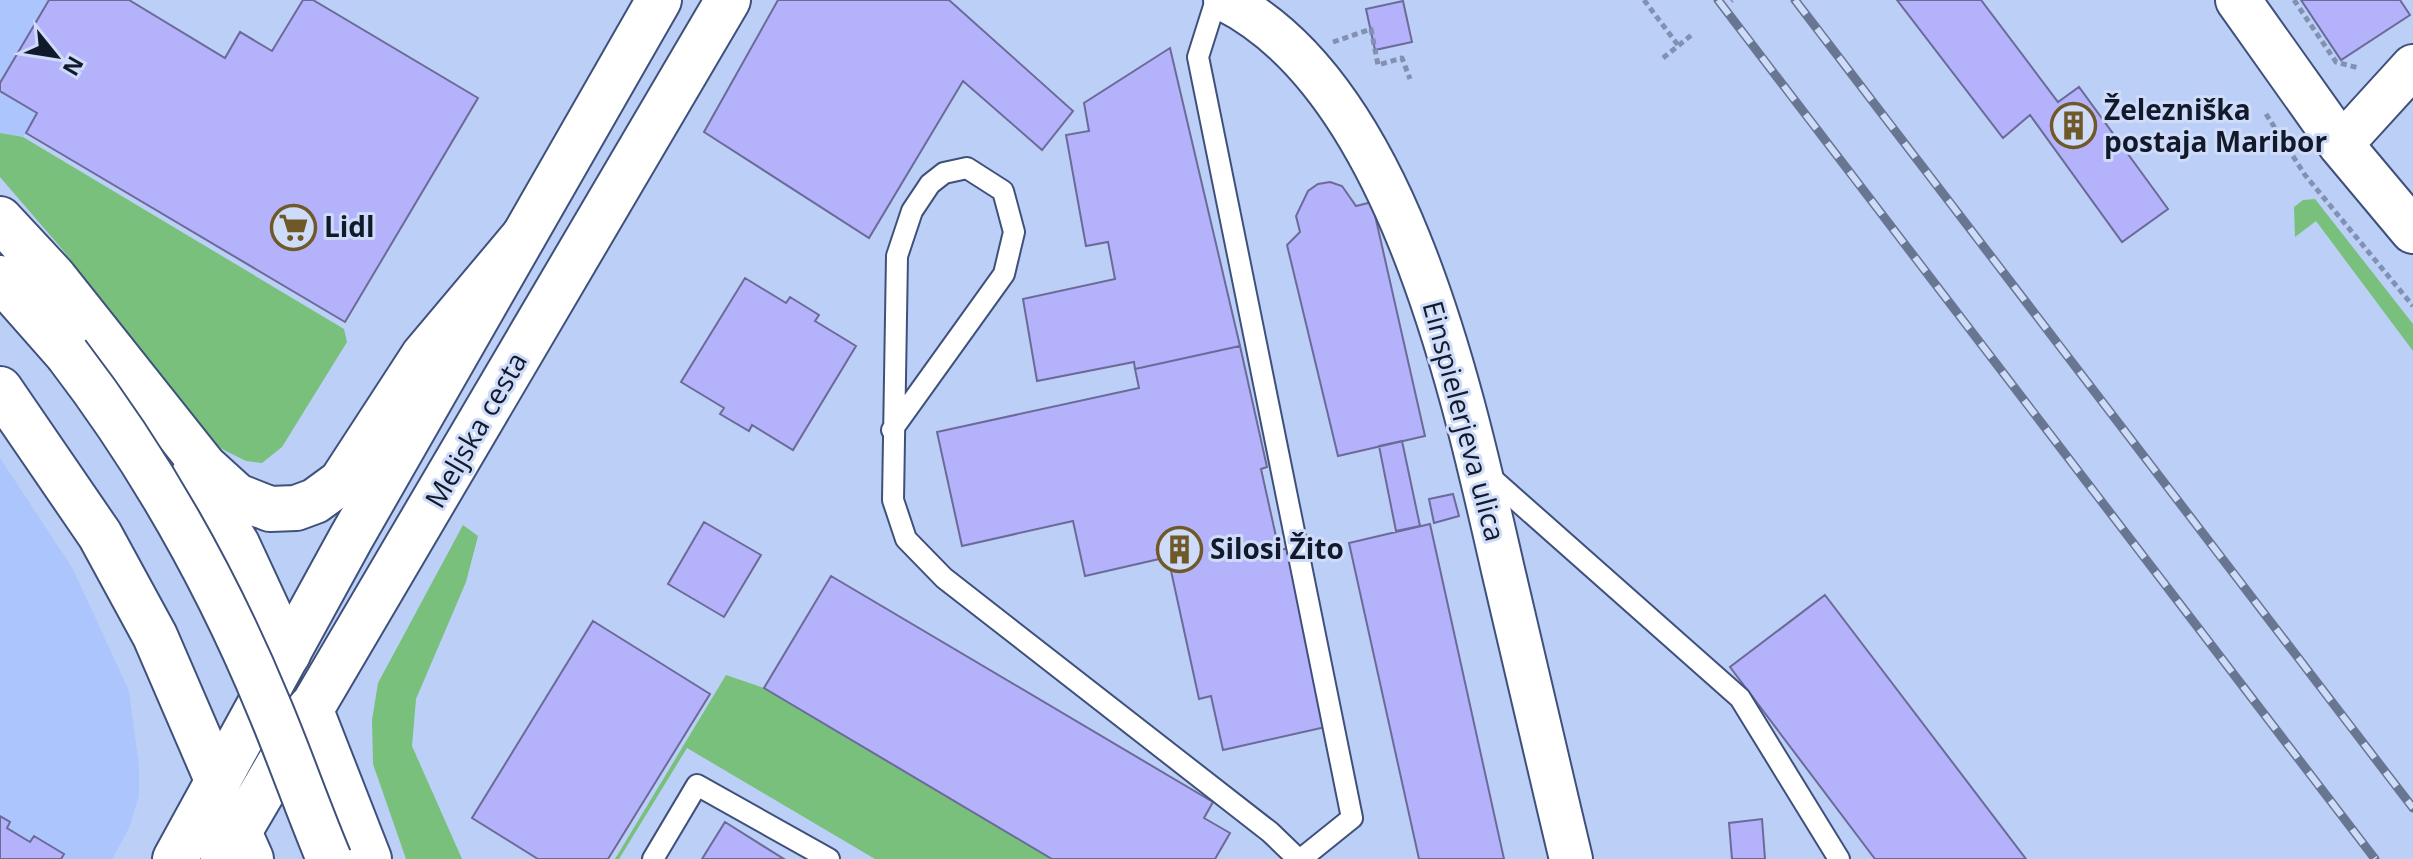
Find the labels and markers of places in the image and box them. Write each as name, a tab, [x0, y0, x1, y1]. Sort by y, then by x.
place label: Železniška postaja Maribor	[2104, 90, 2327, 160]
building icon: Železniška postaja Maribor	[2049, 102, 2097, 150]
supermarket icon: Lidl	[269, 203, 317, 251]
place label: Lidl	[324, 207, 375, 245]
building icon: Silosi Žito	[1155, 525, 1203, 573]
place label: Silosi Žito	[1210, 529, 1344, 567]

